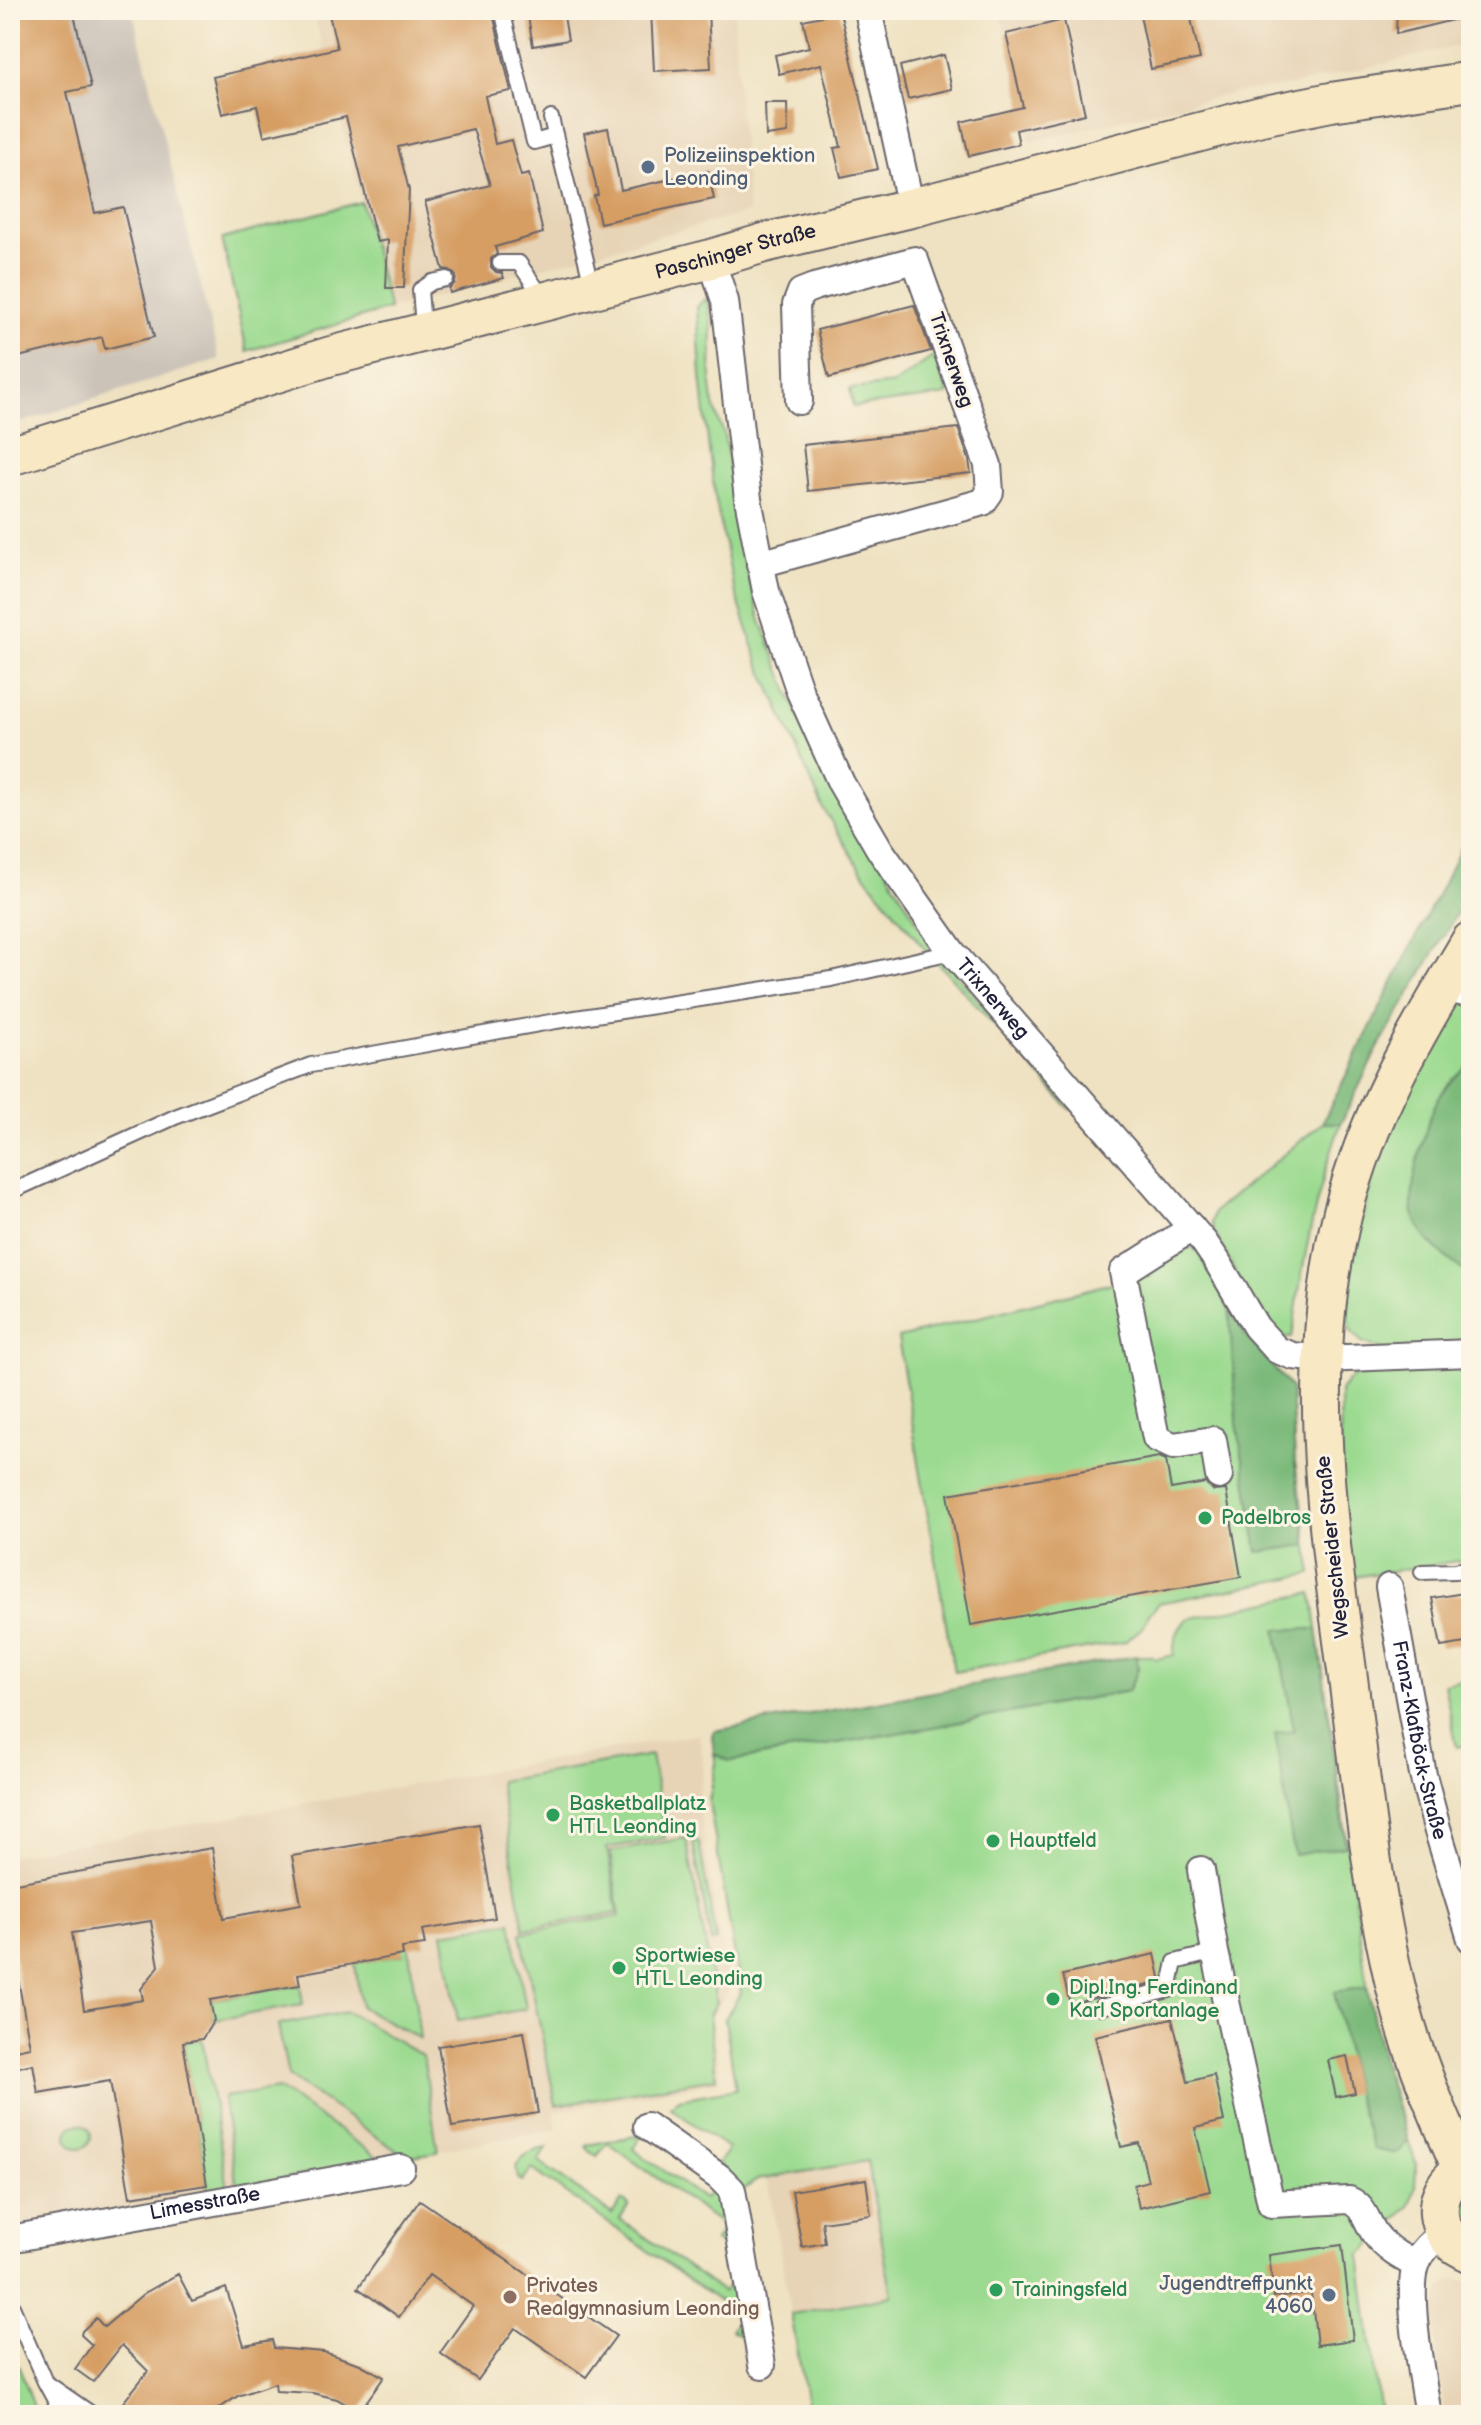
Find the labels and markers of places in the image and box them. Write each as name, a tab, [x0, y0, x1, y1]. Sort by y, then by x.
place label: Polizeiinspektion Leonding	[664, 144, 815, 191]
marker: Polizeiinspektion Leonding	[639, 158, 657, 176]
place label: Padelbros	[1221, 1506, 1311, 1530]
marker: Padelbros	[1196, 1509, 1214, 1527]
place label: Basketballplatz HTL Leonding	[569, 1792, 706, 1839]
marker: Basketballplatz HTL Leonding	[544, 1806, 562, 1824]
place label: Hauptfeld	[1009, 1829, 1097, 1853]
marker: Hauptfeld	[984, 1832, 1002, 1850]
place label: Sportwiese HTL Leonding	[635, 1944, 763, 1991]
marker: Sportwiese HTL Leonding	[610, 1959, 628, 1977]
place label: Dipl.Ing. Ferdinand Karl Sportanlage	[1069, 1976, 1238, 2023]
marker: Dipl.Ing. Ferdinand Karl Sportanlage	[1044, 1990, 1062, 2008]
place label: Jugendtreffpunkt 4060	[1159, 2272, 1313, 2319]
place label: Privates Realgymnasium Leonding	[526, 2274, 759, 2321]
place label: Trainingsfeld	[1012, 2278, 1128, 2302]
marker: Trainingsfeld	[987, 2281, 1005, 2299]
marker: Jugendtreffpunkt 4060	[1320, 2286, 1338, 2304]
marker: Privates Realgymnasium Leonding	[501, 2288, 519, 2306]

